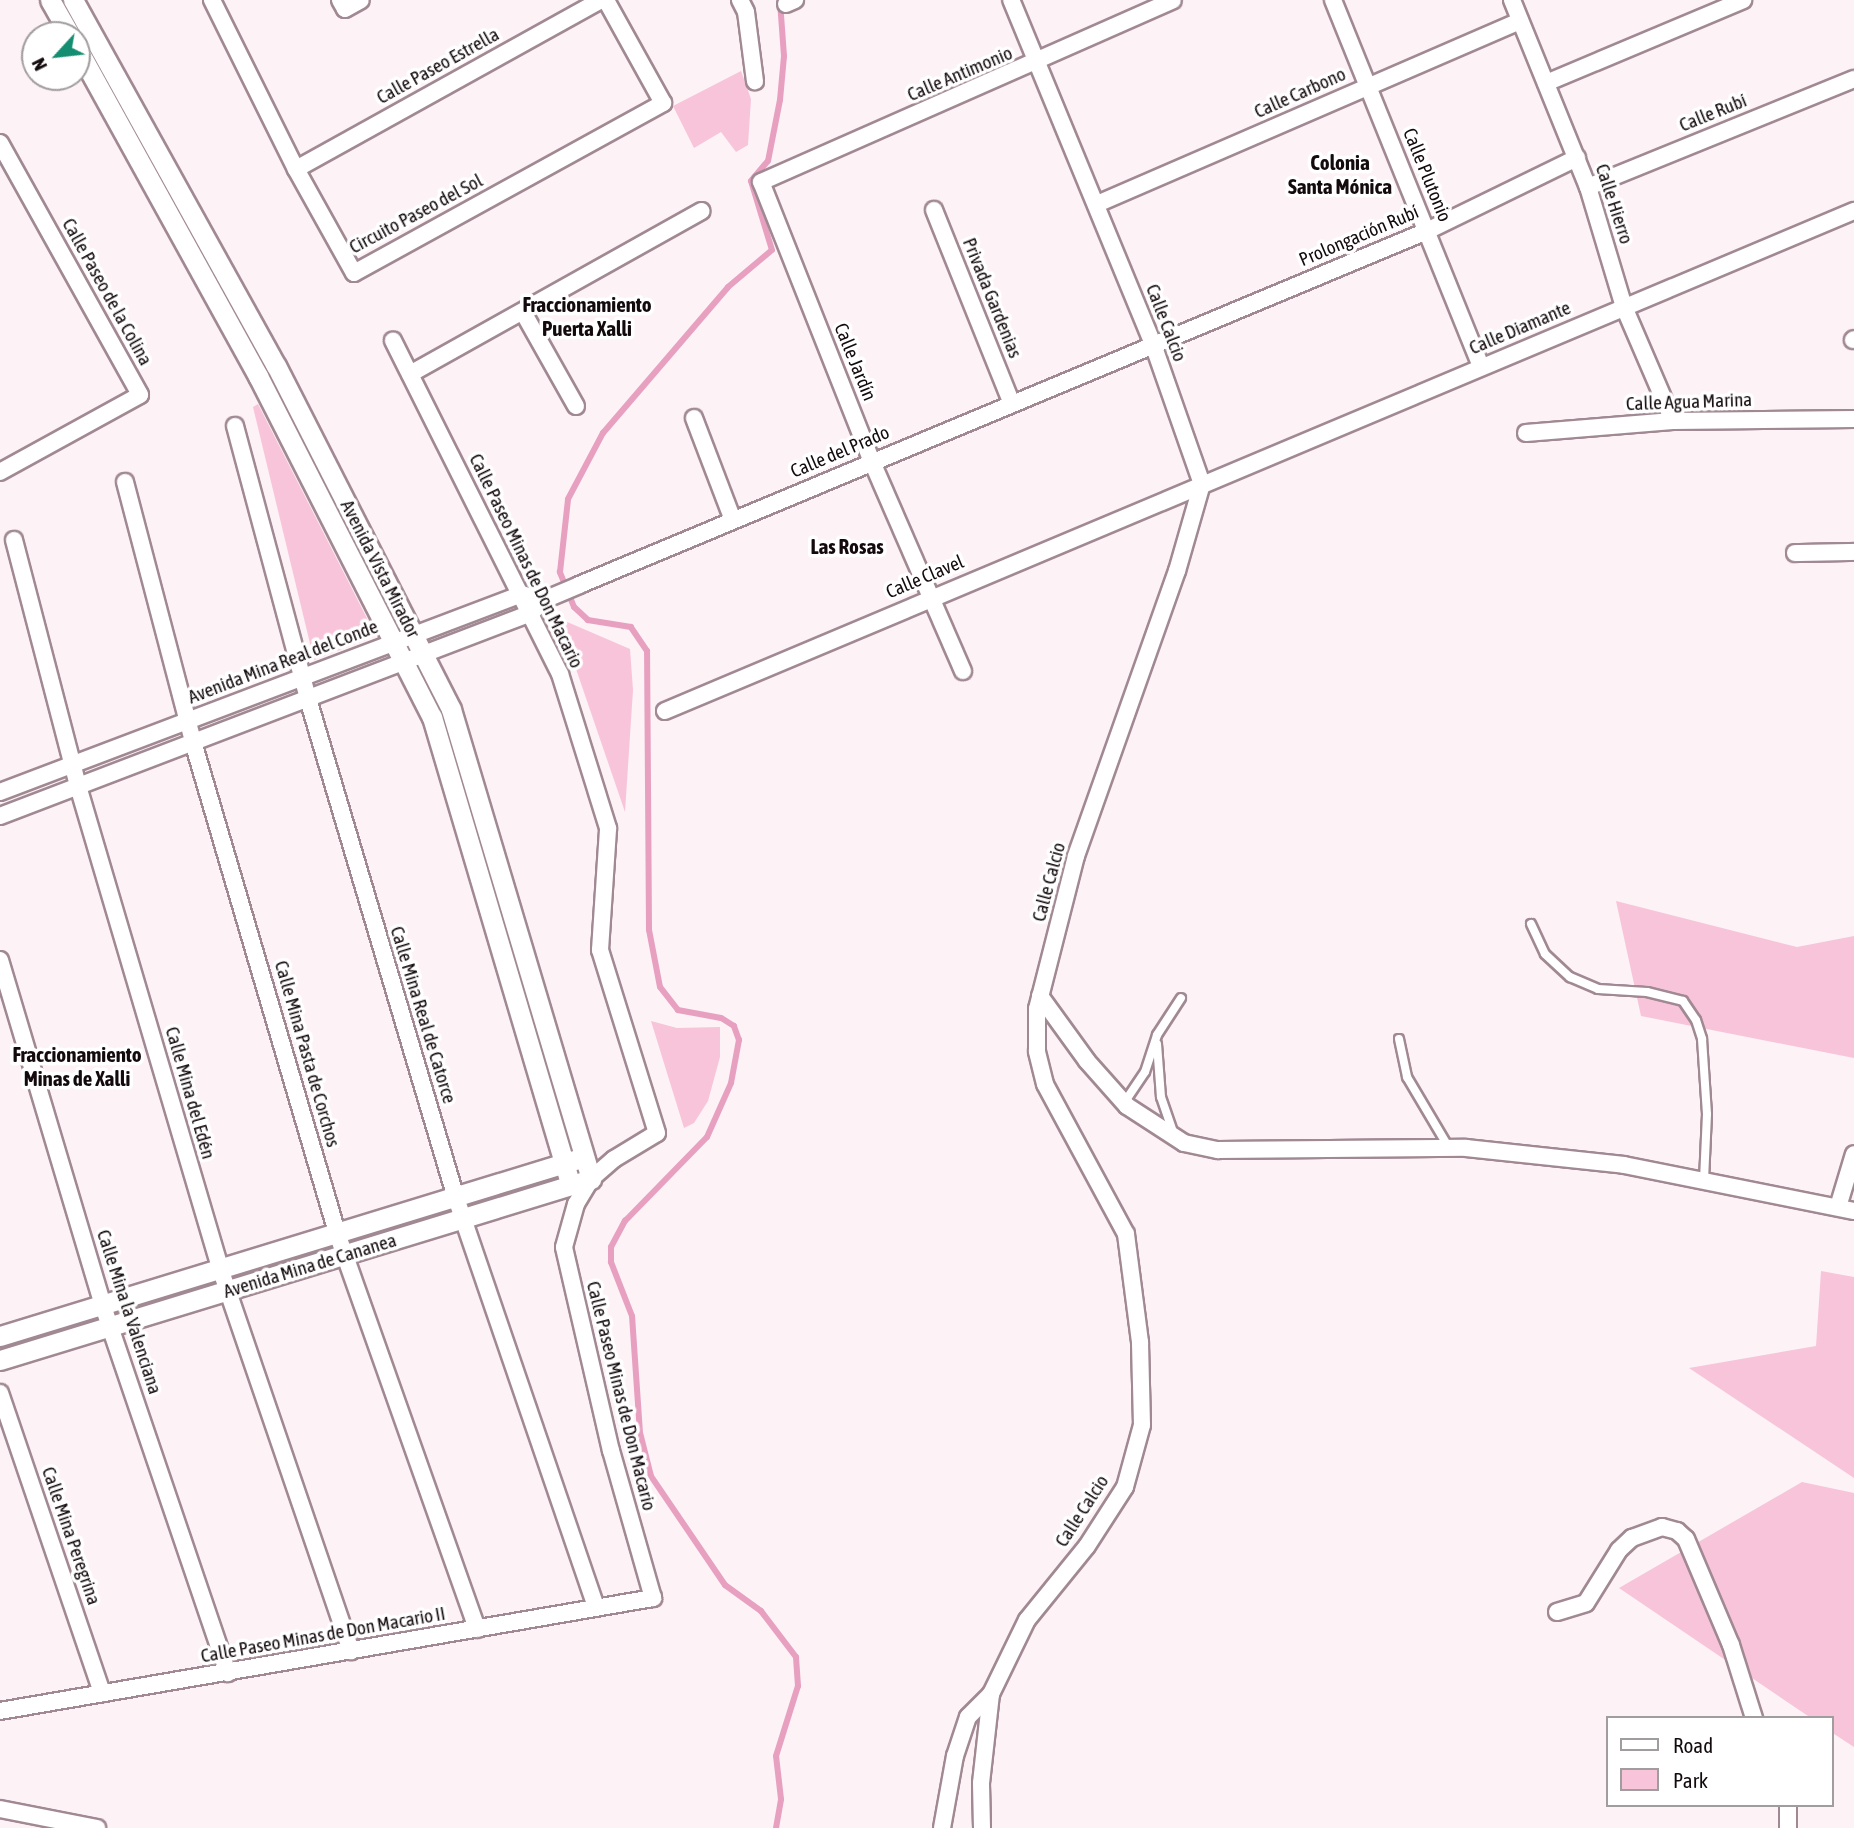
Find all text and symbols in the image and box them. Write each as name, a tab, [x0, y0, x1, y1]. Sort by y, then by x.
north arrow	[21, 21, 91, 91]
street label: Calle Paseo Estrella	[373, 23, 503, 109]
street label: Calle Antimonio	[904, 42, 1016, 106]
text: N	[27, 55, 51, 75]
street label: Calle Carbono	[1251, 63, 1349, 123]
street label: Calle Rubí	[1676, 89, 1750, 137]
street label: Calle Plutonio	[1398, 125, 1456, 225]
district label: Colonia Santa Mónica	[1288, 149, 1392, 199]
street label: Calle Hierro	[1590, 161, 1638, 247]
street label: Circuito Paseo del Sol	[345, 169, 487, 259]
street label: Prolongación Rubí	[1296, 201, 1422, 271]
street label: Calle Paseo de la Colina	[57, 214, 157, 370]
street label: Privada Gardenias	[958, 235, 1026, 361]
street label: Calle Calcio	[1141, 281, 1191, 365]
district label: Fraccionamiento Puerta Xalli	[522, 291, 652, 341]
street label: Calle Diamante	[1466, 296, 1574, 360]
street label: Calle Jardín	[829, 320, 881, 404]
street label: Calle Agua Marina	[1626, 388, 1752, 416]
street label: Calle del Prado	[787, 421, 893, 483]
street label: Calle Paseo Minas de Don Macario	[464, 450, 588, 672]
street label: Avenida Vista Mirador	[335, 496, 425, 642]
district label: Las Rosas	[810, 533, 884, 559]
street label: Calle Clavel	[883, 550, 967, 604]
street label: Avenida Mina Real del Conde	[185, 615, 381, 709]
street label: Calle Calcio	[1027, 840, 1071, 924]
street label: Calle Mina Real de Catorce	[385, 924, 461, 1106]
street label: Calle Mina Pasta de Corchos	[269, 958, 345, 1150]
street label: Calle Mina del Edén	[160, 1024, 220, 1162]
district label: Fraccionamiento Minas de Xalli	[12, 1041, 142, 1091]
street label: Calle Mina la Valenciana	[92, 1227, 166, 1397]
street label: Avenida Mina de Cananea	[221, 1229, 399, 1303]
street label: Calle Paseo Minas de Don Macario	[581, 1279, 661, 1513]
street label: Calle Mina Peregrina	[37, 1464, 105, 1608]
street label: Calle Calcio	[1050, 1471, 1114, 1551]
street label: Calle Paseo Minas de Don Macario II	[199, 1602, 447, 1668]
legend	[1605, 1716, 1833, 1807]
text: Road	[1673, 1733, 1713, 1757]
text: Park	[1673, 1768, 1708, 1792]

